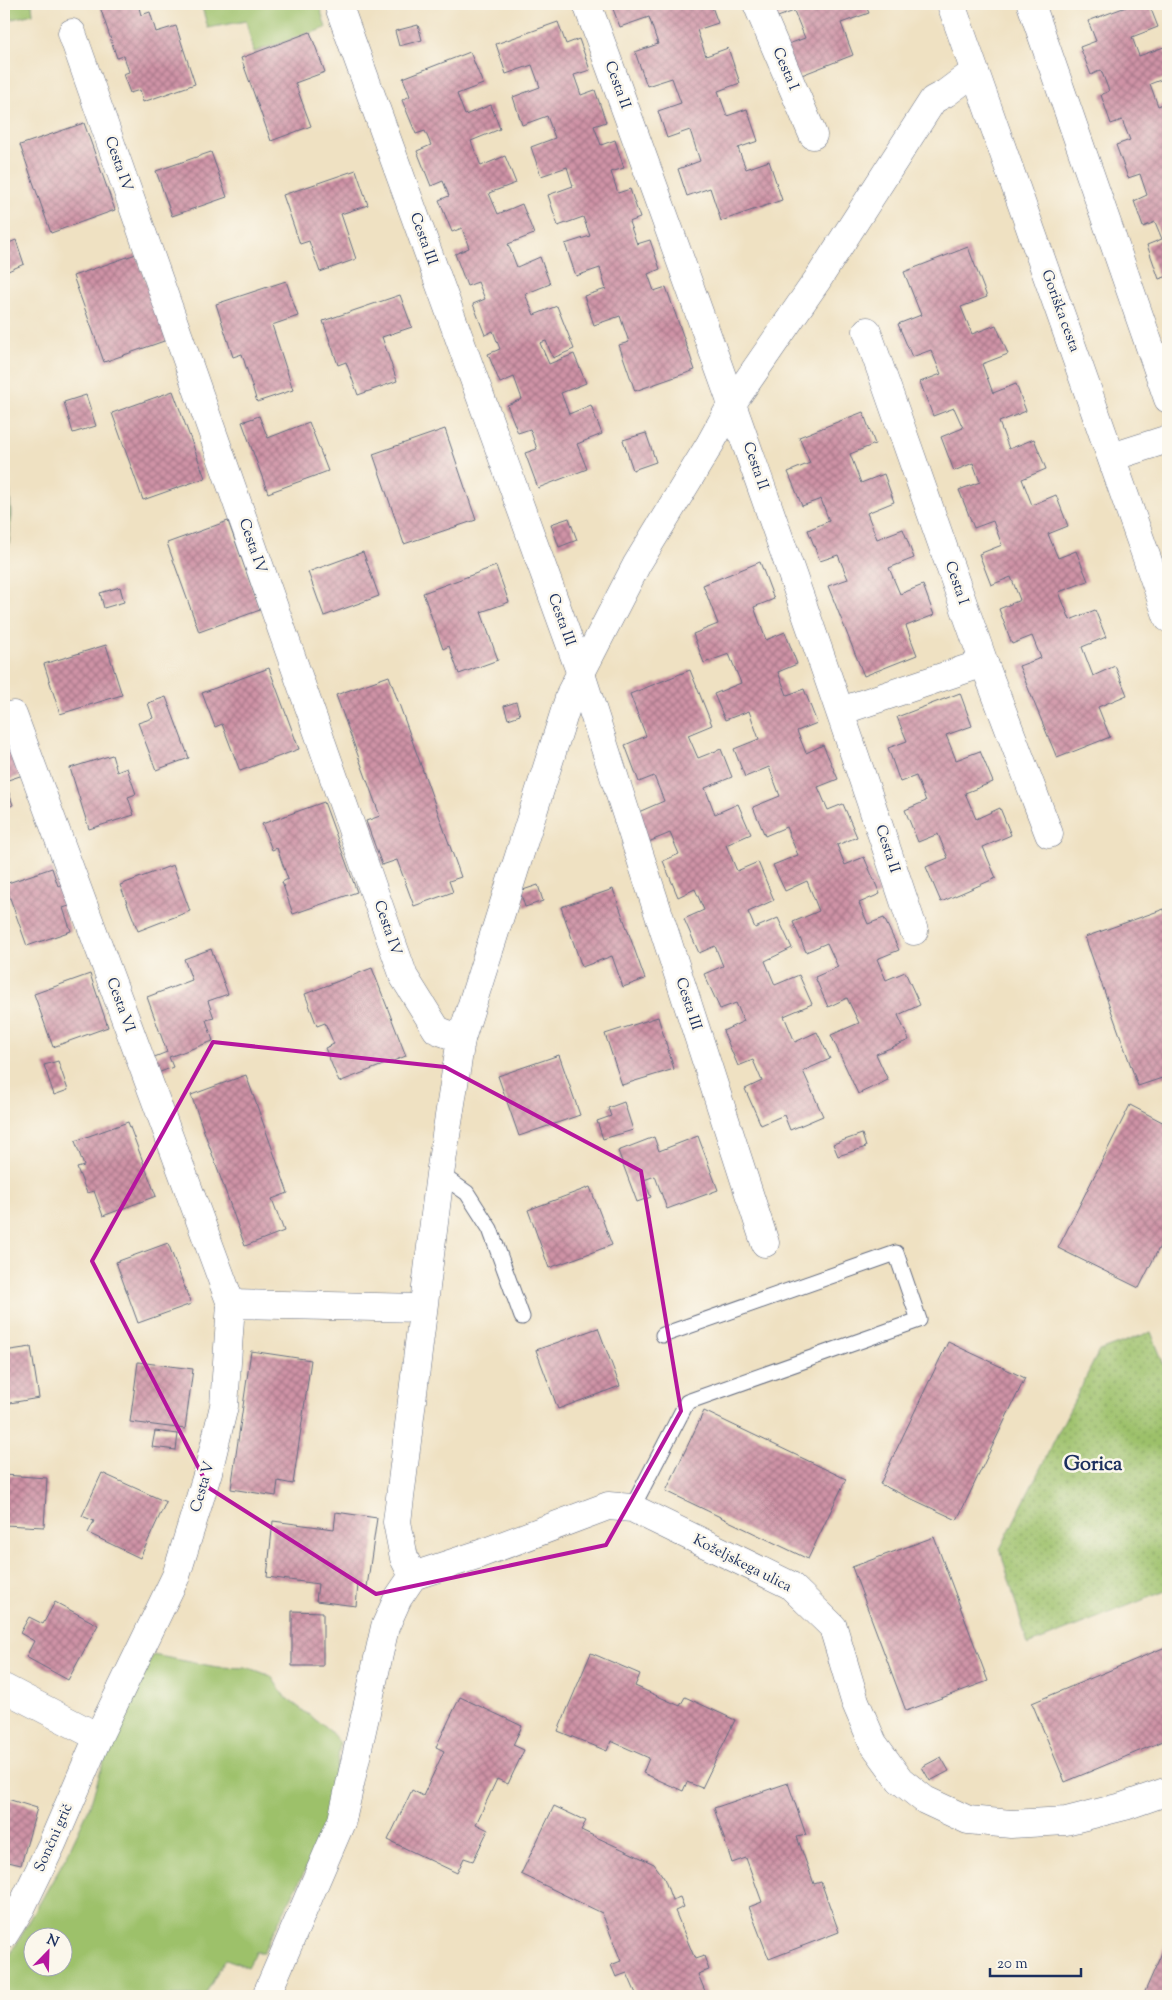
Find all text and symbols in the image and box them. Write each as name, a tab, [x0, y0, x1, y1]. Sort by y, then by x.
street label: Cesta I	[767, 44, 803, 94]
street label: Cesta II	[599, 58, 635, 112]
street label: Cesta IV	[99, 134, 137, 194]
street label: Cesta III	[404, 210, 442, 268]
street label: Goriška cesta	[1035, 267, 1085, 355]
street label: Cesta II	[737, 439, 773, 493]
street label: Cesta IV	[233, 516, 271, 576]
street label: Cesta I	[939, 558, 973, 608]
street label: Cesta III	[542, 591, 580, 649]
street label: Cesta II	[869, 822, 905, 876]
street label: Cesta IV	[368, 898, 406, 958]
street label: Cesta VI	[100, 975, 140, 1035]
street label: Cesta III	[670, 975, 706, 1033]
district label: Gorica	[1064, 1451, 1123, 1480]
street label: Cesta V	[186, 1459, 220, 1515]
street label: Koželjskega ulica	[689, 1530, 795, 1598]
street label: Sončni grič	[30, 1800, 79, 1876]
north arrow	[22, 1928, 72, 1978]
text: N	[43, 1930, 61, 1953]
scale bar	[990, 1945, 1081, 1977]
text: 20 m	[997, 1954, 1028, 1975]

